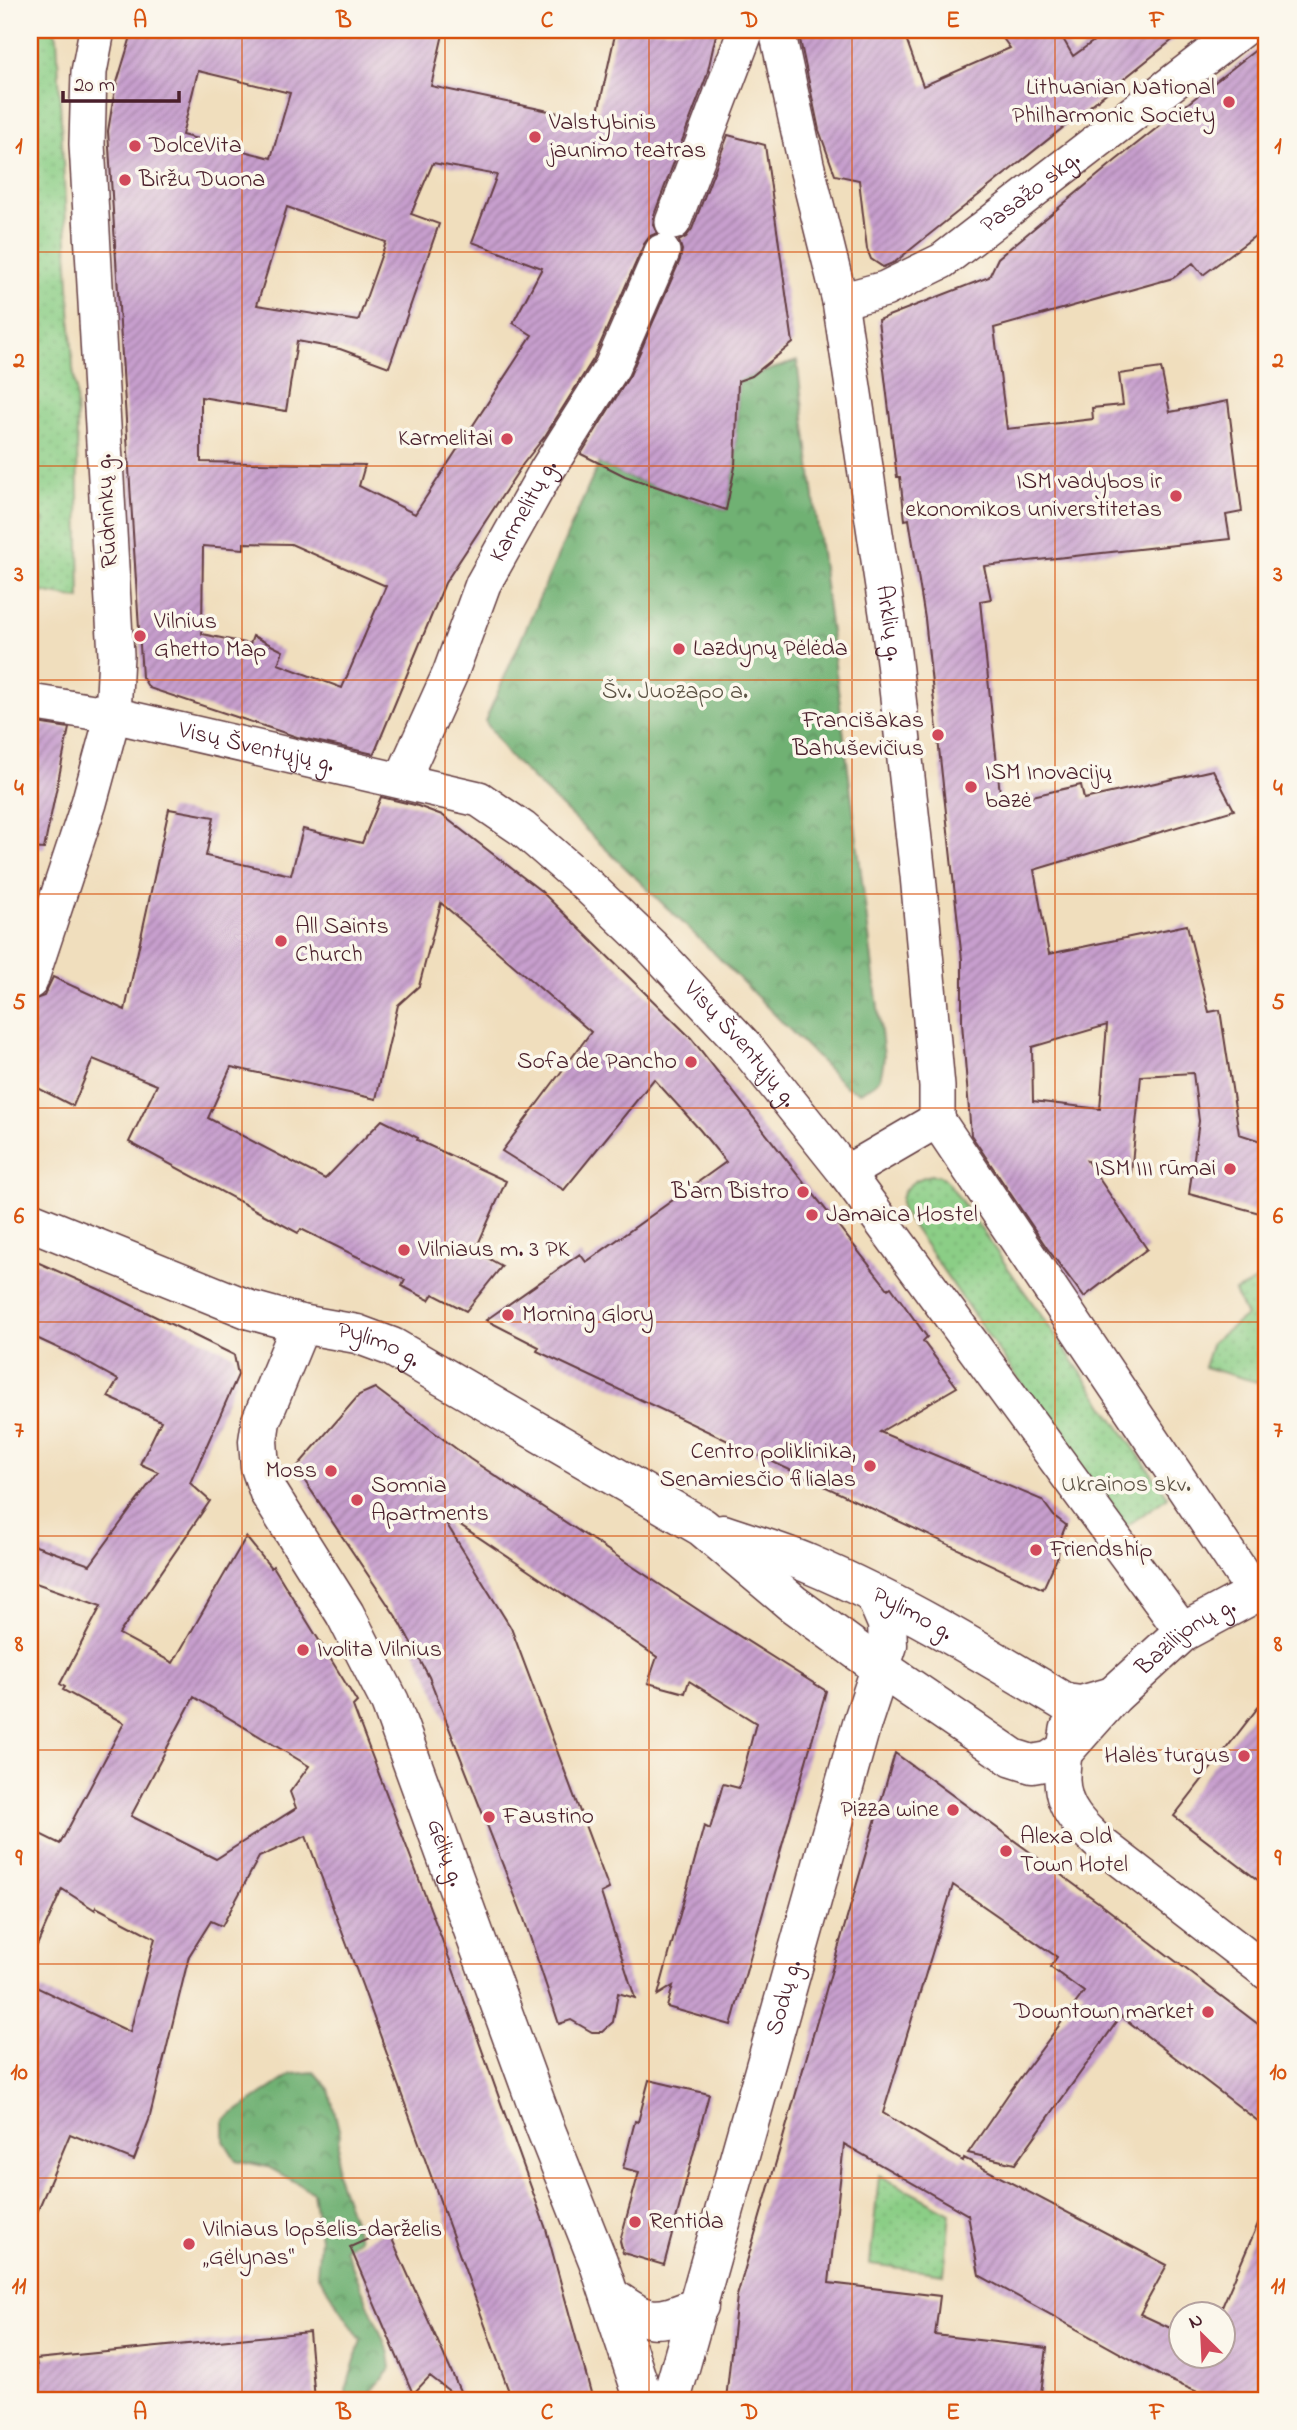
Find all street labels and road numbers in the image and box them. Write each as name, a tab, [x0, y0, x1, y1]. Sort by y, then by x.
street label: Pasažo skg.	[973, 143, 1088, 242]
street label: Karmelitų g.	[481, 452, 567, 569]
street label: Rūdninkų g.	[88, 453, 128, 569]
street label: Arklių g.	[866, 583, 911, 663]
street label: Visų Šventųjų g.	[174, 713, 338, 783]
street label: Visų Šventųjų g.	[674, 972, 805, 1116]
street label: Pylimo g.	[335, 1313, 427, 1377]
street label: Pylimo g.	[866, 1578, 959, 1650]
street label: Bazilijonų g.	[1127, 1589, 1242, 1685]
street label: Gėlių g.	[417, 1814, 473, 1892]
street label: Sodų g.	[757, 1956, 812, 2039]

